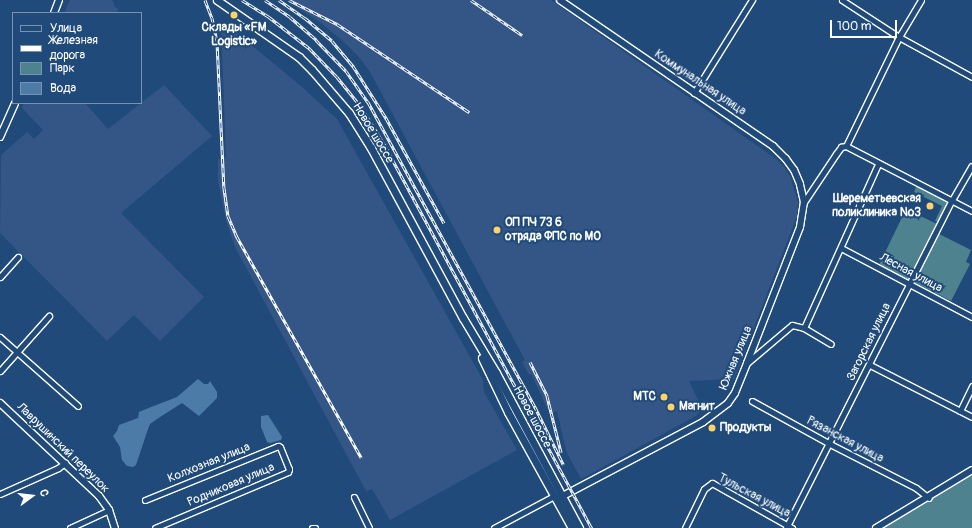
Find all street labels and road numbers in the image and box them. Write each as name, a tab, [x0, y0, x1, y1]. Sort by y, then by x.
street label: Коммунальная улица	[651, 47, 749, 119]
street label: Новое шоссе	[349, 100, 397, 166]
street label: Лесная улица	[877, 250, 945, 296]
street label: Загорская улица	[844, 301, 894, 383]
street label: Южная улица	[717, 324, 755, 392]
street label: Новое шоссе	[510, 384, 554, 450]
street label: Лаврушинский переулок	[14, 400, 112, 496]
street label: Рязанская улица	[804, 414, 886, 466]
street label: Колхозная улица	[166, 440, 252, 486]
street label: Родниковая улица	[185, 460, 277, 510]
street label: Тульская улица	[715, 471, 793, 521]

